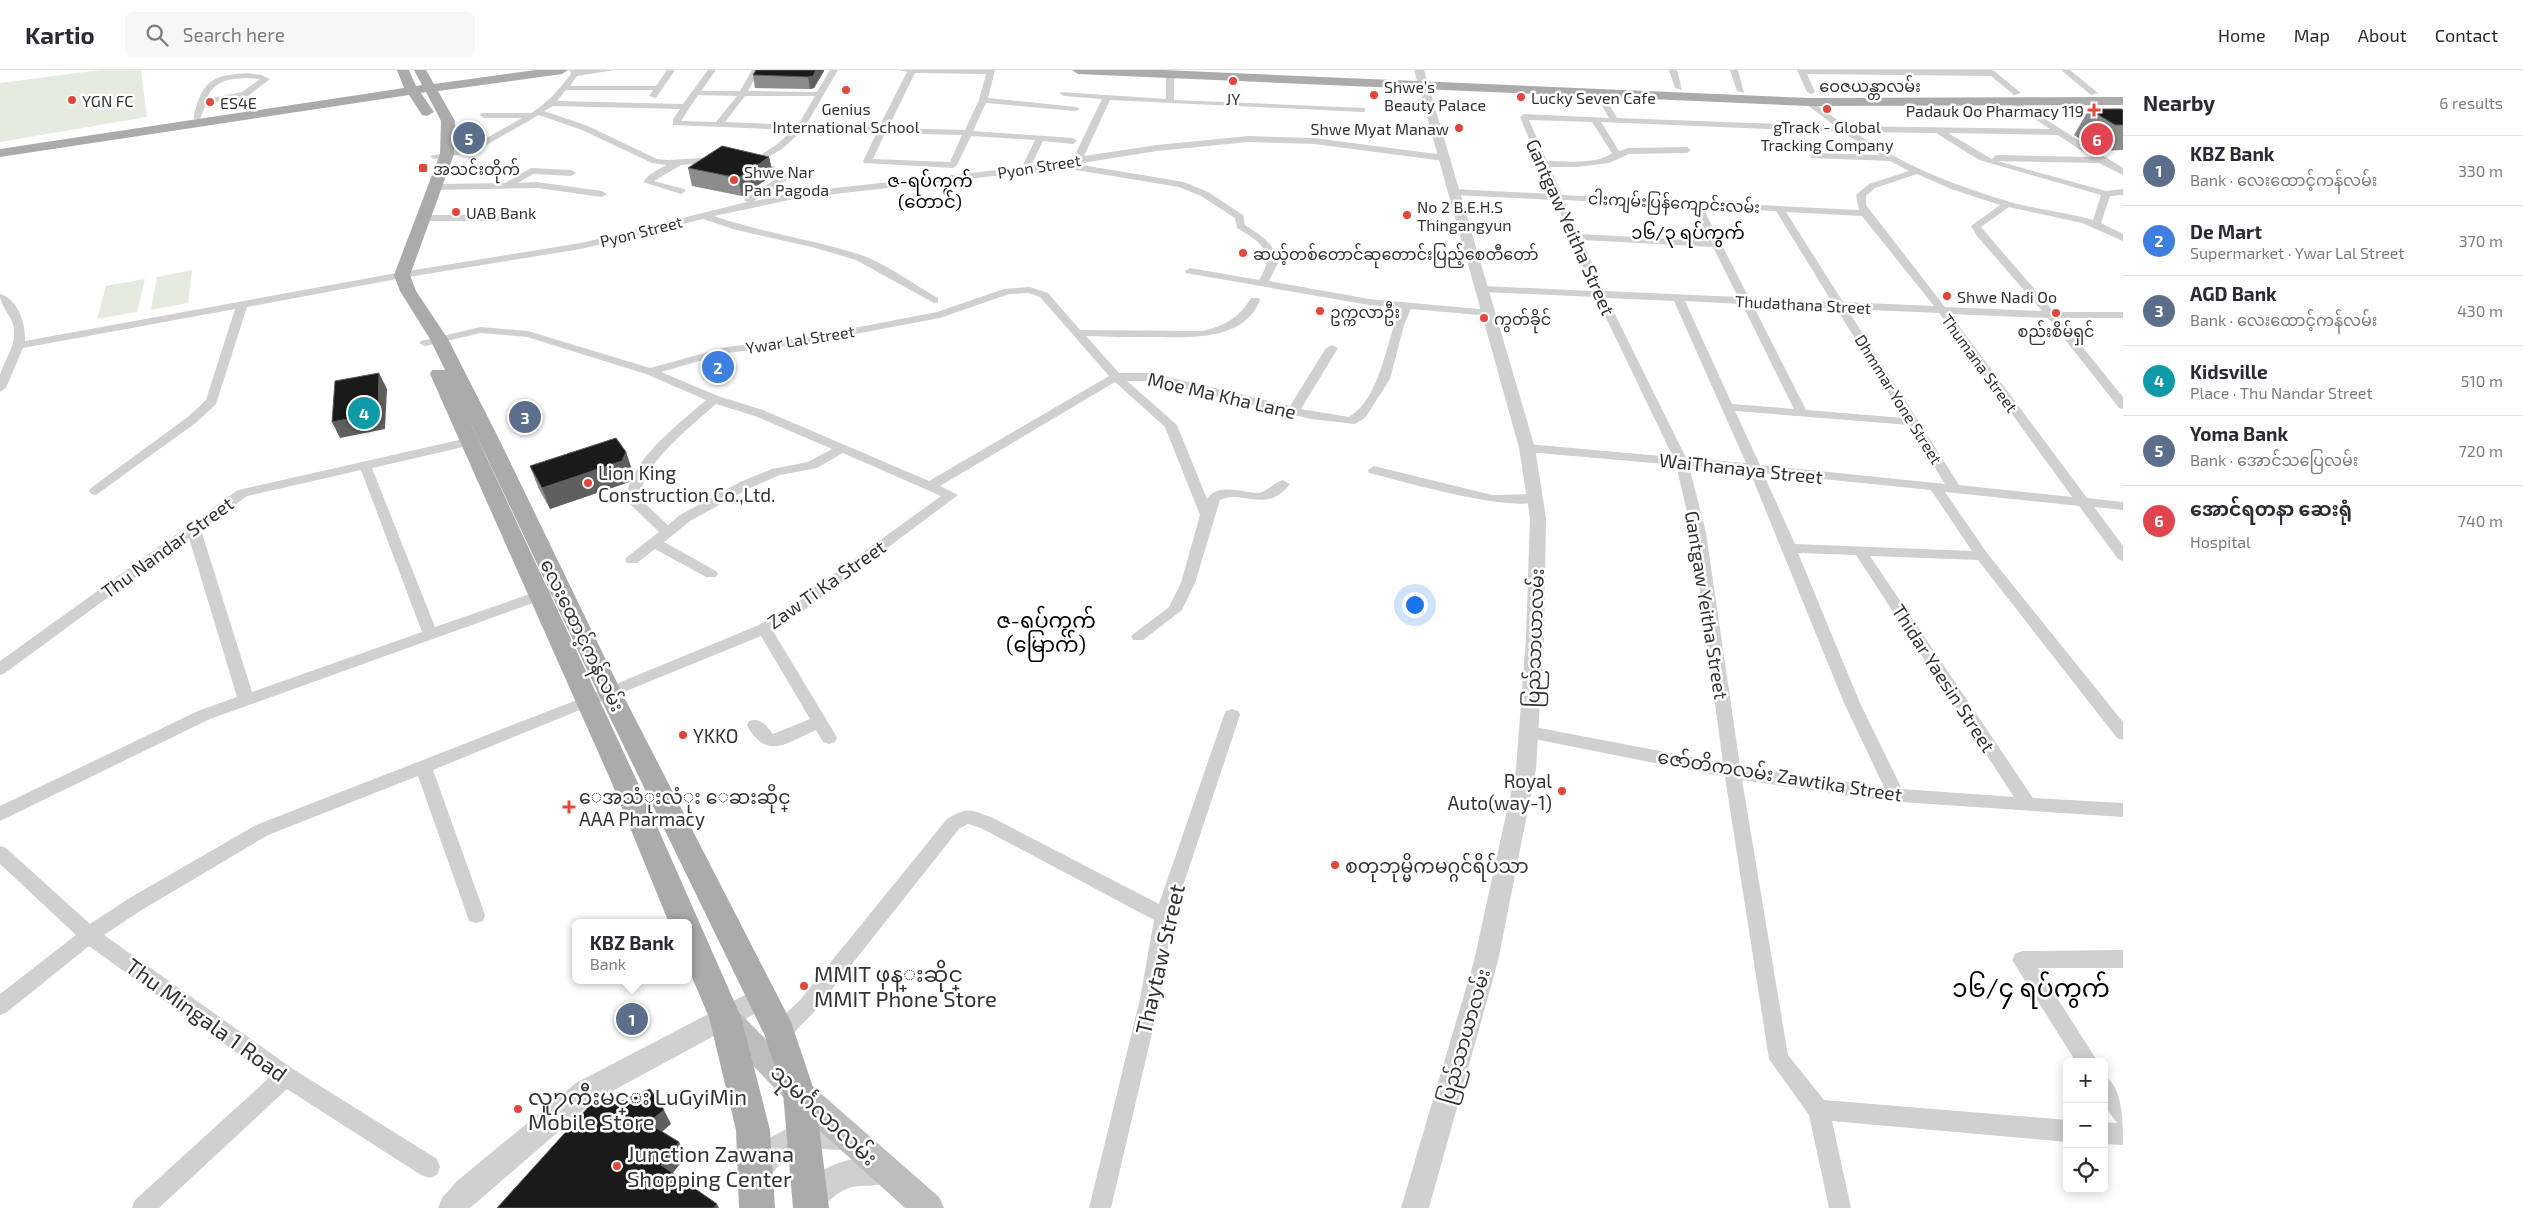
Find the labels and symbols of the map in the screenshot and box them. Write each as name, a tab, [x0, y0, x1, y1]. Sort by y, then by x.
marker: JY	[1227, 75, 1239, 87]
street label: ဝေဇယန္တာလမ်း	[1819, 75, 1921, 100]
place label: Shwe’s Beauty Palace	[1384, 77, 1486, 114]
marker: Genius International School	[840, 84, 852, 96]
place label: Lucky Seven Cafe	[1531, 88, 1656, 107]
place label: JY	[1226, 89, 1240, 108]
marker: Shwe’s Beauty Palace	[1368, 89, 1380, 101]
place label: YGN FC	[82, 91, 133, 110]
marker: Lucky Seven Cafe	[1515, 91, 1527, 103]
place label: ES4E	[220, 93, 257, 112]
marker: YGN FC	[66, 94, 78, 106]
marker: ES4E	[204, 96, 216, 108]
place label: Genius International School	[773, 99, 920, 136]
place label: Padauk Oo Pharmacy 119	[1906, 101, 2084, 120]
marker: gTrack - Global Tracking Company	[1821, 103, 1833, 115]
marker: Padauk Oo Pharmacy 119	[2088, 104, 2100, 116]
place label: gTrack - Global Tracking Company	[1761, 117, 1894, 154]
pin: 5	[453, 119, 485, 157]
place label: Shwe Myat Manaw	[1310, 119, 1449, 138]
pin: 6	[2081, 120, 2113, 158]
marker: Shwe Myat Manaw	[1453, 122, 1465, 134]
street label: Gantgaw Yeitha Street	[1522, 135, 1620, 319]
street label: Pyon Street	[996, 150, 1082, 182]
place label: အသင်းတိုက်	[433, 158, 520, 184]
marker: အသင်းတိုက်	[417, 162, 429, 174]
place label: Shwe Nar Pan Pagoda	[744, 162, 829, 199]
district label: ဇ-ရပ်ကွက် (တောင်)	[887, 168, 973, 212]
marker: Shwe Nar Pan Pagoda	[728, 174, 740, 186]
street label: ငါးကျမ်းပြန်ကျောင်းလမ်း	[1587, 187, 1760, 221]
place label: No 2 B.E.H.S Thingangyun	[1417, 197, 1512, 234]
place label: UAB Bank	[466, 203, 536, 222]
marker: UAB Bank	[450, 206, 462, 218]
marker: No 2 B.E.H.S Thingangyun	[1401, 209, 1413, 221]
street label: Pyon Street	[598, 212, 684, 250]
district label: ၁၆/၃ ရပ်ကွက်	[1631, 220, 1745, 248]
place label: ဆယ့်တစ်တောင်ဆုတောင်းပြည့်စေတီတော်	[1253, 243, 1539, 269]
marker: ဆယ့်တစ်တောင်ဆုတောင်းပြည့်စေတီတော်	[1237, 247, 1249, 259]
place label: Shwe Nadi Oo	[1957, 287, 2057, 306]
marker: Shwe Nadi Oo	[1941, 290, 1953, 302]
street label: Thudathana Street	[1735, 291, 1871, 317]
place label: ဥက္ကလာဦး	[1330, 301, 1400, 326]
marker: ဥက္ကလာဦး	[1314, 305, 1326, 317]
marker: စည်းစိမ်ရှင်	[2050, 307, 2062, 319]
place label: ကွတ်ခိုင်	[1494, 308, 1551, 334]
street label: Thumana Street	[1938, 310, 2022, 416]
marker: ကွတ်ခိုင်	[1478, 312, 1490, 324]
place label: စည်းစိမ်ရှင်	[2018, 320, 2094, 346]
street label: Ywar Lal Street	[744, 321, 856, 357]
street label: Dhmmar Yone Street	[1851, 331, 1947, 467]
pin: 2	[702, 348, 734, 386]
street label: Moe Ma Kha Lane	[1146, 367, 1298, 423]
pin: 4	[348, 394, 380, 432]
pin: 3	[509, 398, 541, 436]
street label: WaiThanaya Street	[1658, 448, 1824, 488]
place label: Lion King Construction Co.,Ltd.	[598, 461, 775, 506]
marker: Lion King Construction Co.,Ltd.	[582, 477, 594, 489]
street label: Thu Nandar Street	[96, 491, 238, 603]
street label: Gantgaw Yeitha Street	[1681, 509, 1733, 701]
street label: Zaw Ti Ka Street	[762, 535, 890, 633]
street label: လေးထောင့်ကန်လမ်း	[532, 554, 632, 717]
street label: ပြည်သာယာလမ်း	[1518, 568, 1553, 708]
your location	[1402, 592, 1428, 618]
street label: Thidar Yaesin Street	[1888, 600, 2000, 756]
district label: ဇ-ရပ်ကွက် (မြောက်)	[996, 605, 1096, 662]
place label: YKKO	[693, 724, 739, 747]
marker: YKKO	[677, 729, 689, 741]
street label: ဇော်တိကလမ်း Zawtika Street	[1656, 742, 1904, 806]
place label: Royal Auto(way-1)	[1447, 769, 1552, 814]
place label: ေအသံုးလံုး ေဆးဆိုင္ AAA Pharmacy	[579, 783, 791, 830]
marker: Royal Auto(way-1)	[1556, 785, 1568, 797]
marker: ေအသံုးလံုး ေဆးဆိုင္ AAA Pharmacy	[563, 801, 575, 813]
place label: စတုဘုမ္မိကမဂ္ဂင်ရိပ်သာ	[1345, 852, 1529, 883]
marker: စတုဘုမ္မိကမဂ္ဂင်ရိပ်သာ	[1329, 859, 1341, 871]
street label: Thaytaw Street	[1129, 881, 1189, 1037]
street label: Thu Mingala 1 Road	[121, 952, 293, 1086]
place label: MMIT ဖုန္းဆိုင္ MMIT Phone Store	[814, 959, 997, 1011]
street label: ပြည်သာယာလမ်း	[1432, 965, 1499, 1107]
district label: ၁၆/၄ ရပ်ကွက်	[1952, 971, 2110, 1009]
marker: MMIT ဖုန္းဆိုင္ MMIT Phone Store	[798, 980, 810, 992]
pin: 1	[616, 1000, 648, 1038]
street label: သုမင်္ဂလာလမ်း	[762, 1057, 884, 1174]
place label: လူ႒ကီးမင္း LuGyiMin Mobile Store	[528, 1082, 747, 1134]
marker: လူ႒ကီးမင္း LuGyiMin Mobile Store	[512, 1103, 524, 1115]
place label: Junction Zawana Shopping Center	[627, 1140, 794, 1191]
marker: Junction Zawana Shopping Center	[611, 1160, 623, 1172]

